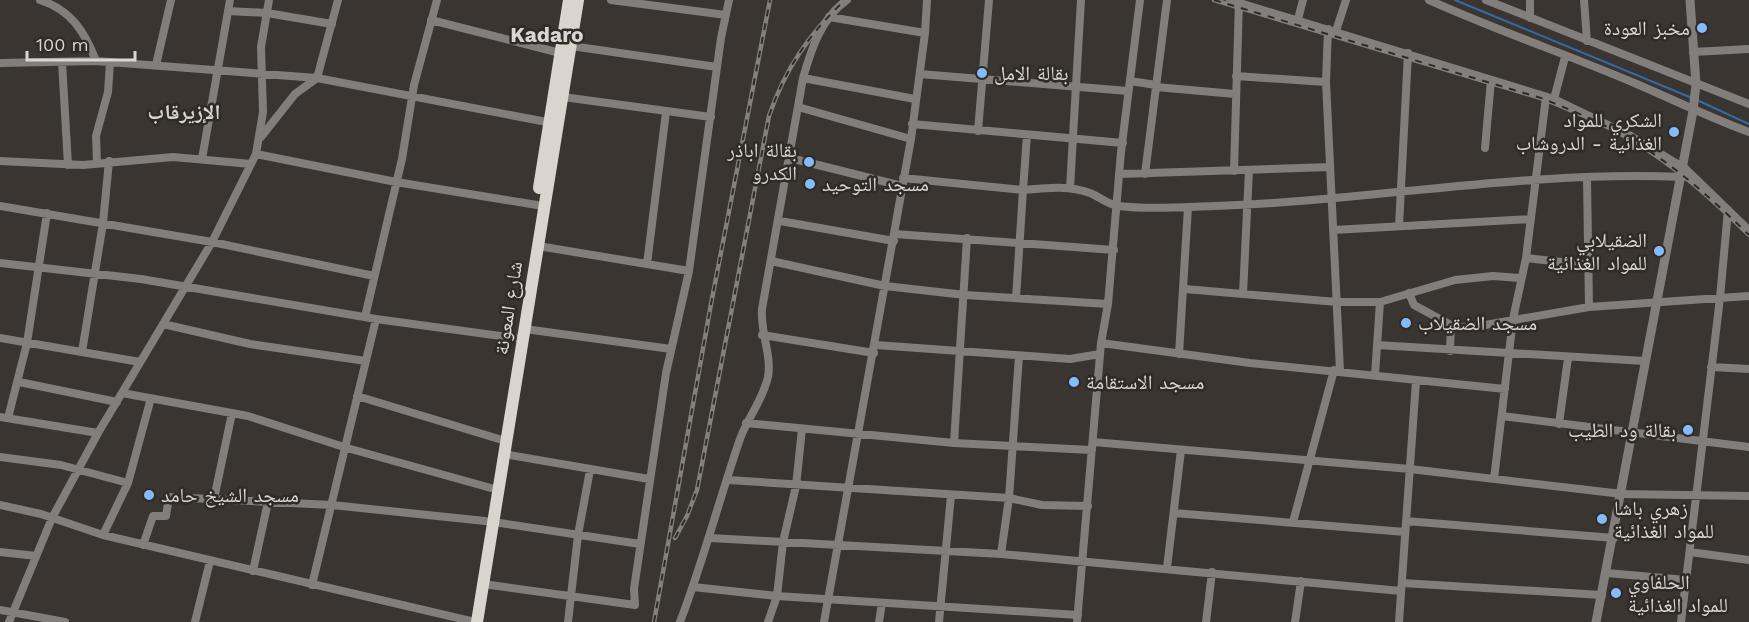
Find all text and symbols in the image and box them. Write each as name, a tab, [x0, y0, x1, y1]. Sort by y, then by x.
place label: مخبز العودة	[1604, 16, 1690, 40]
marker: مخبز العودة	[1695, 21, 1709, 35]
district label: Kadaro	[510, 22, 584, 47]
scale bar	[27, 24, 135, 62]
text: 100 m	[36, 34, 89, 55]
place label: بقالة الامل	[994, 61, 1068, 85]
marker: بقالة الامل	[975, 66, 989, 80]
district label: الإزيرقاب	[148, 99, 220, 124]
place label: الشكري للمواد الغذائية - الدروشاب	[1516, 108, 1662, 155]
marker: الشكري للمواد الغذائية - الدروشاب	[1667, 125, 1681, 139]
place label: بقالة اباذر الكدرو	[726, 138, 797, 185]
marker: بقالة اباذر الكدرو	[802, 155, 816, 169]
place label: مسجد التوحيد	[822, 172, 929, 196]
marker: مسجد التوحيد	[803, 177, 817, 191]
place label: الضقيلابي للمواد الغذائية	[1547, 228, 1647, 275]
marker: الضقيلابي للمواد الغذائية	[1652, 244, 1666, 258]
street label: شارع المعونة	[489, 260, 528, 357]
place label: مسجد الضقيلاب	[1418, 311, 1537, 335]
marker: مسجد الضقيلاب	[1399, 316, 1413, 330]
place label: مسجد الاستقامة	[1086, 370, 1204, 394]
marker: مسجد الاستقامة	[1067, 375, 1081, 389]
place label: بقالة ود الطيب	[1568, 418, 1676, 442]
marker: بقالة ود الطيب	[1681, 423, 1695, 437]
place label: مسجد الشيخ حامد	[161, 483, 299, 508]
marker: مسجد الشيخ حامد	[142, 488, 156, 502]
place label: زهري باشا للمواد الغذائية	[1614, 496, 1714, 543]
marker: زهري باشا للمواد الغذائية	[1595, 512, 1609, 526]
place label: الحلفاوي للمواد الغذائية	[1628, 570, 1728, 617]
marker: الحلفاوي للمواد الغذائية	[1609, 586, 1623, 600]

